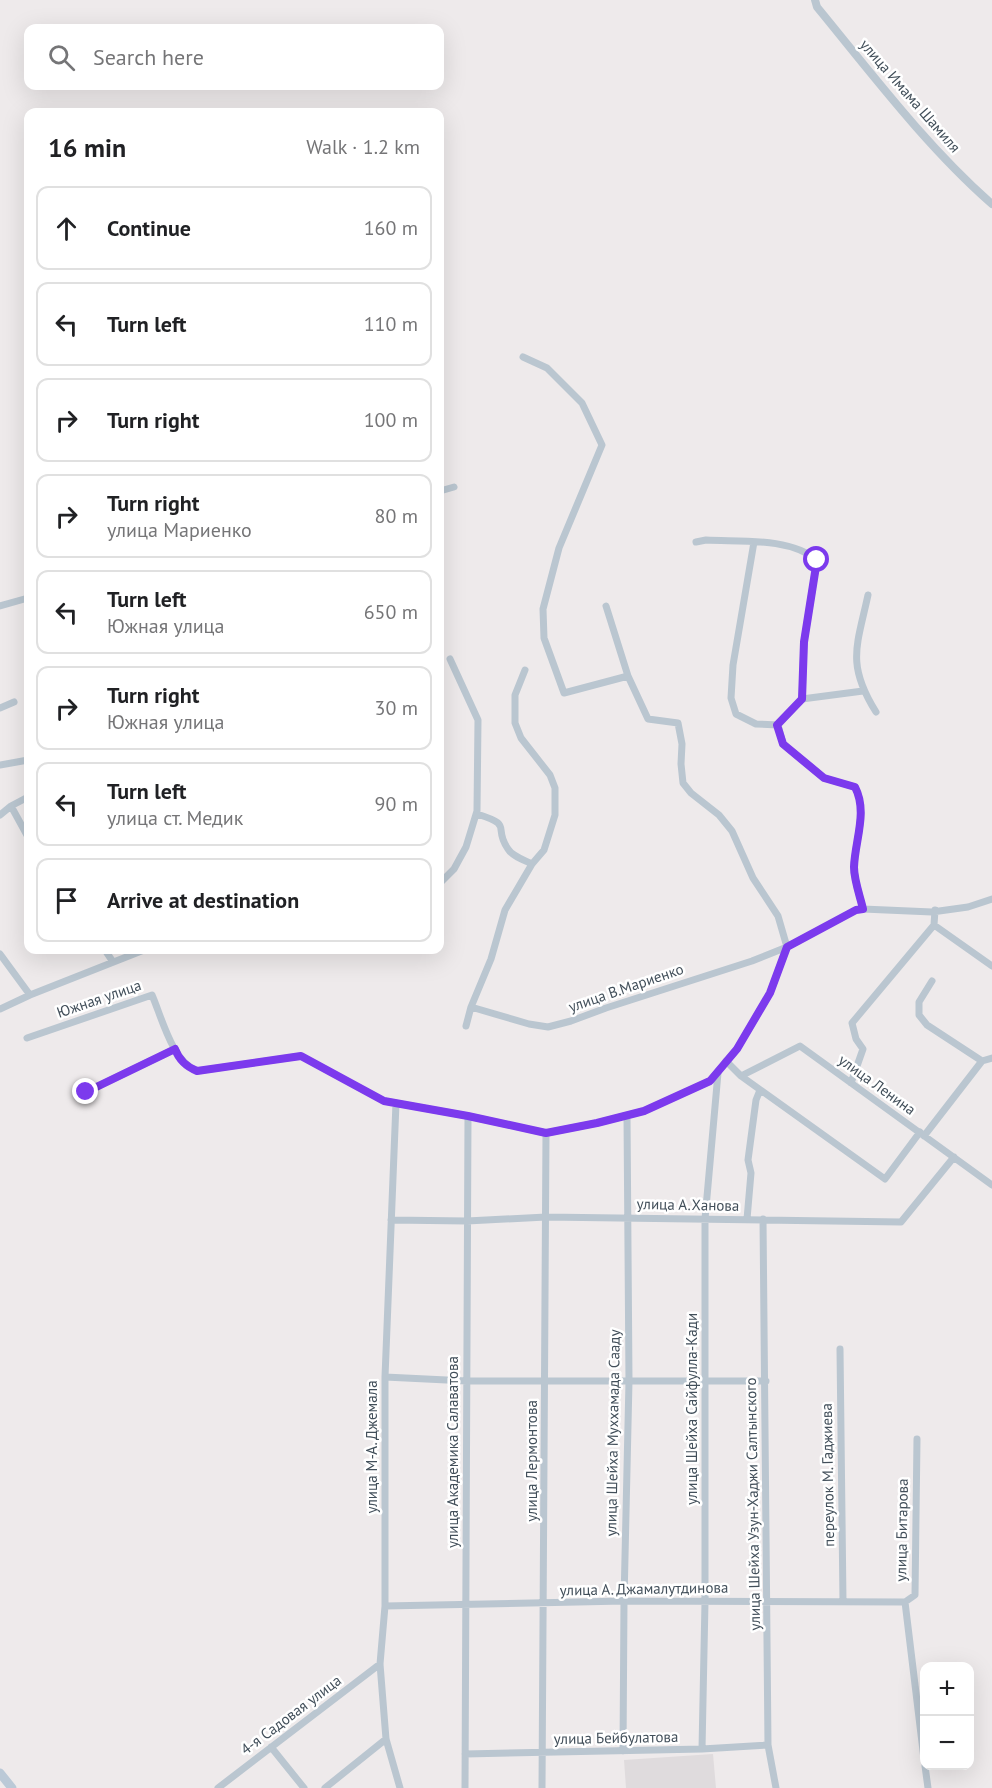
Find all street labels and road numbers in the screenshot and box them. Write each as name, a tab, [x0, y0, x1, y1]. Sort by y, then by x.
street label: улица Имама Шамиля	[856, 35, 965, 156]
street label: улица В.Мариенко	[566, 959, 686, 1016]
street label: Южная улица	[54, 975, 144, 1022]
street label: улица Ленина	[835, 1050, 920, 1119]
street label: улица А.Ханова	[637, 1194, 740, 1215]
street label: улица Шейха Сайфулла-Кади	[682, 1313, 701, 1505]
street label: улица Шейха Муххамада Сааду	[601, 1329, 624, 1537]
street label: улица Академика Салаватова	[443, 1356, 462, 1548]
street label: улица Шейха Узун-Хаджи Салтынского	[741, 1377, 764, 1631]
street label: улица М-А. Джемала	[362, 1380, 381, 1514]
street label: улица Лермонтова	[522, 1400, 541, 1522]
street label: переулок М. Гаджиева	[817, 1403, 838, 1547]
street label: улица Битарова	[891, 1478, 912, 1582]
street label: улица А. Джамалутдинова	[560, 1578, 728, 1599]
street label: 4-я Садовая улица	[237, 1671, 345, 1759]
street label: улица Бейбулатова	[554, 1727, 678, 1748]

